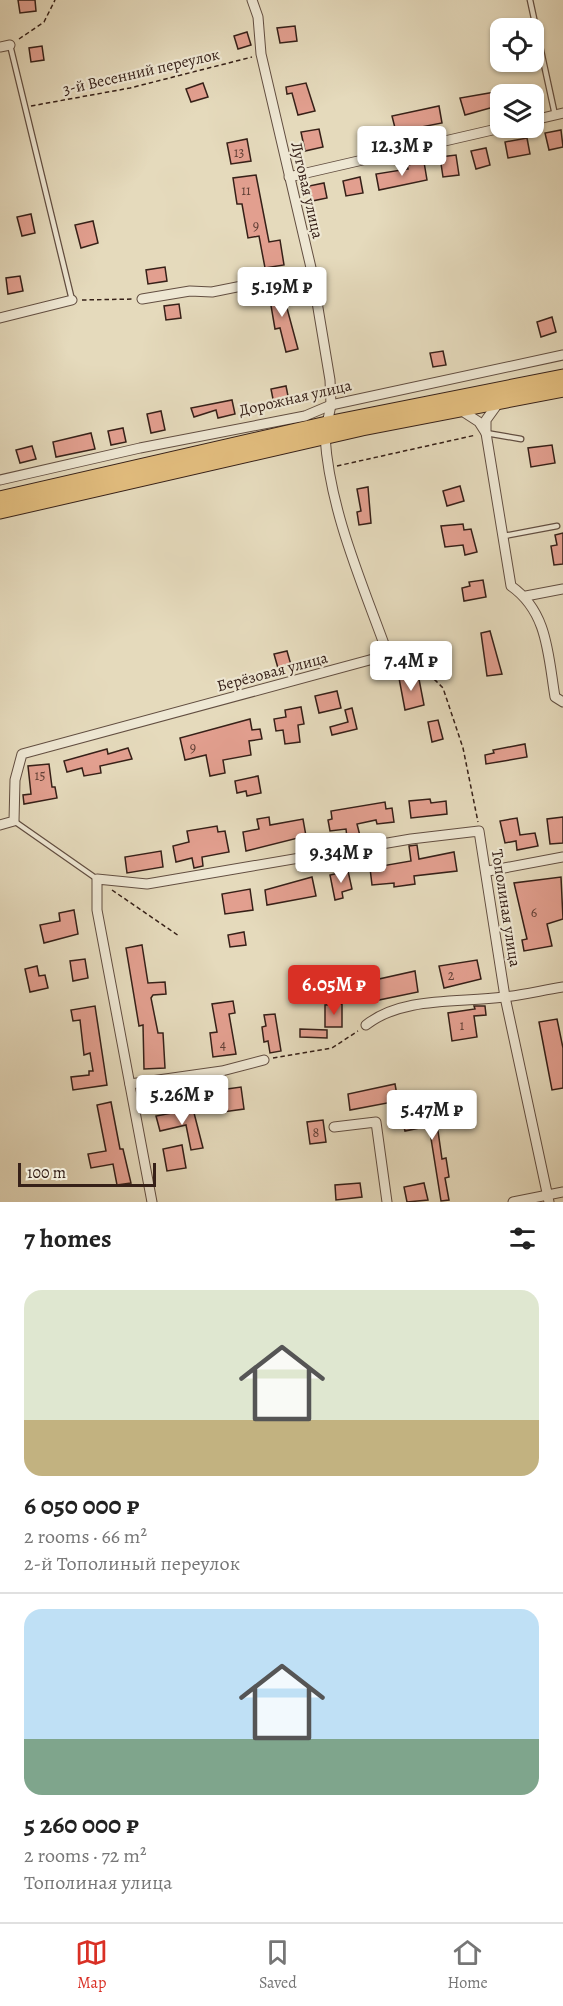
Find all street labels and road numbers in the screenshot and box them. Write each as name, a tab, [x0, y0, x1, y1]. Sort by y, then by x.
street label: 3-й Весенний переулок	[61, 43, 222, 101]
street label: Луговая улица	[285, 140, 329, 241]
street label: Дорожная улица	[237, 374, 354, 422]
street label: Берёзовая улица	[214, 646, 331, 697]
street label: Тополиная улица	[486, 848, 526, 969]

